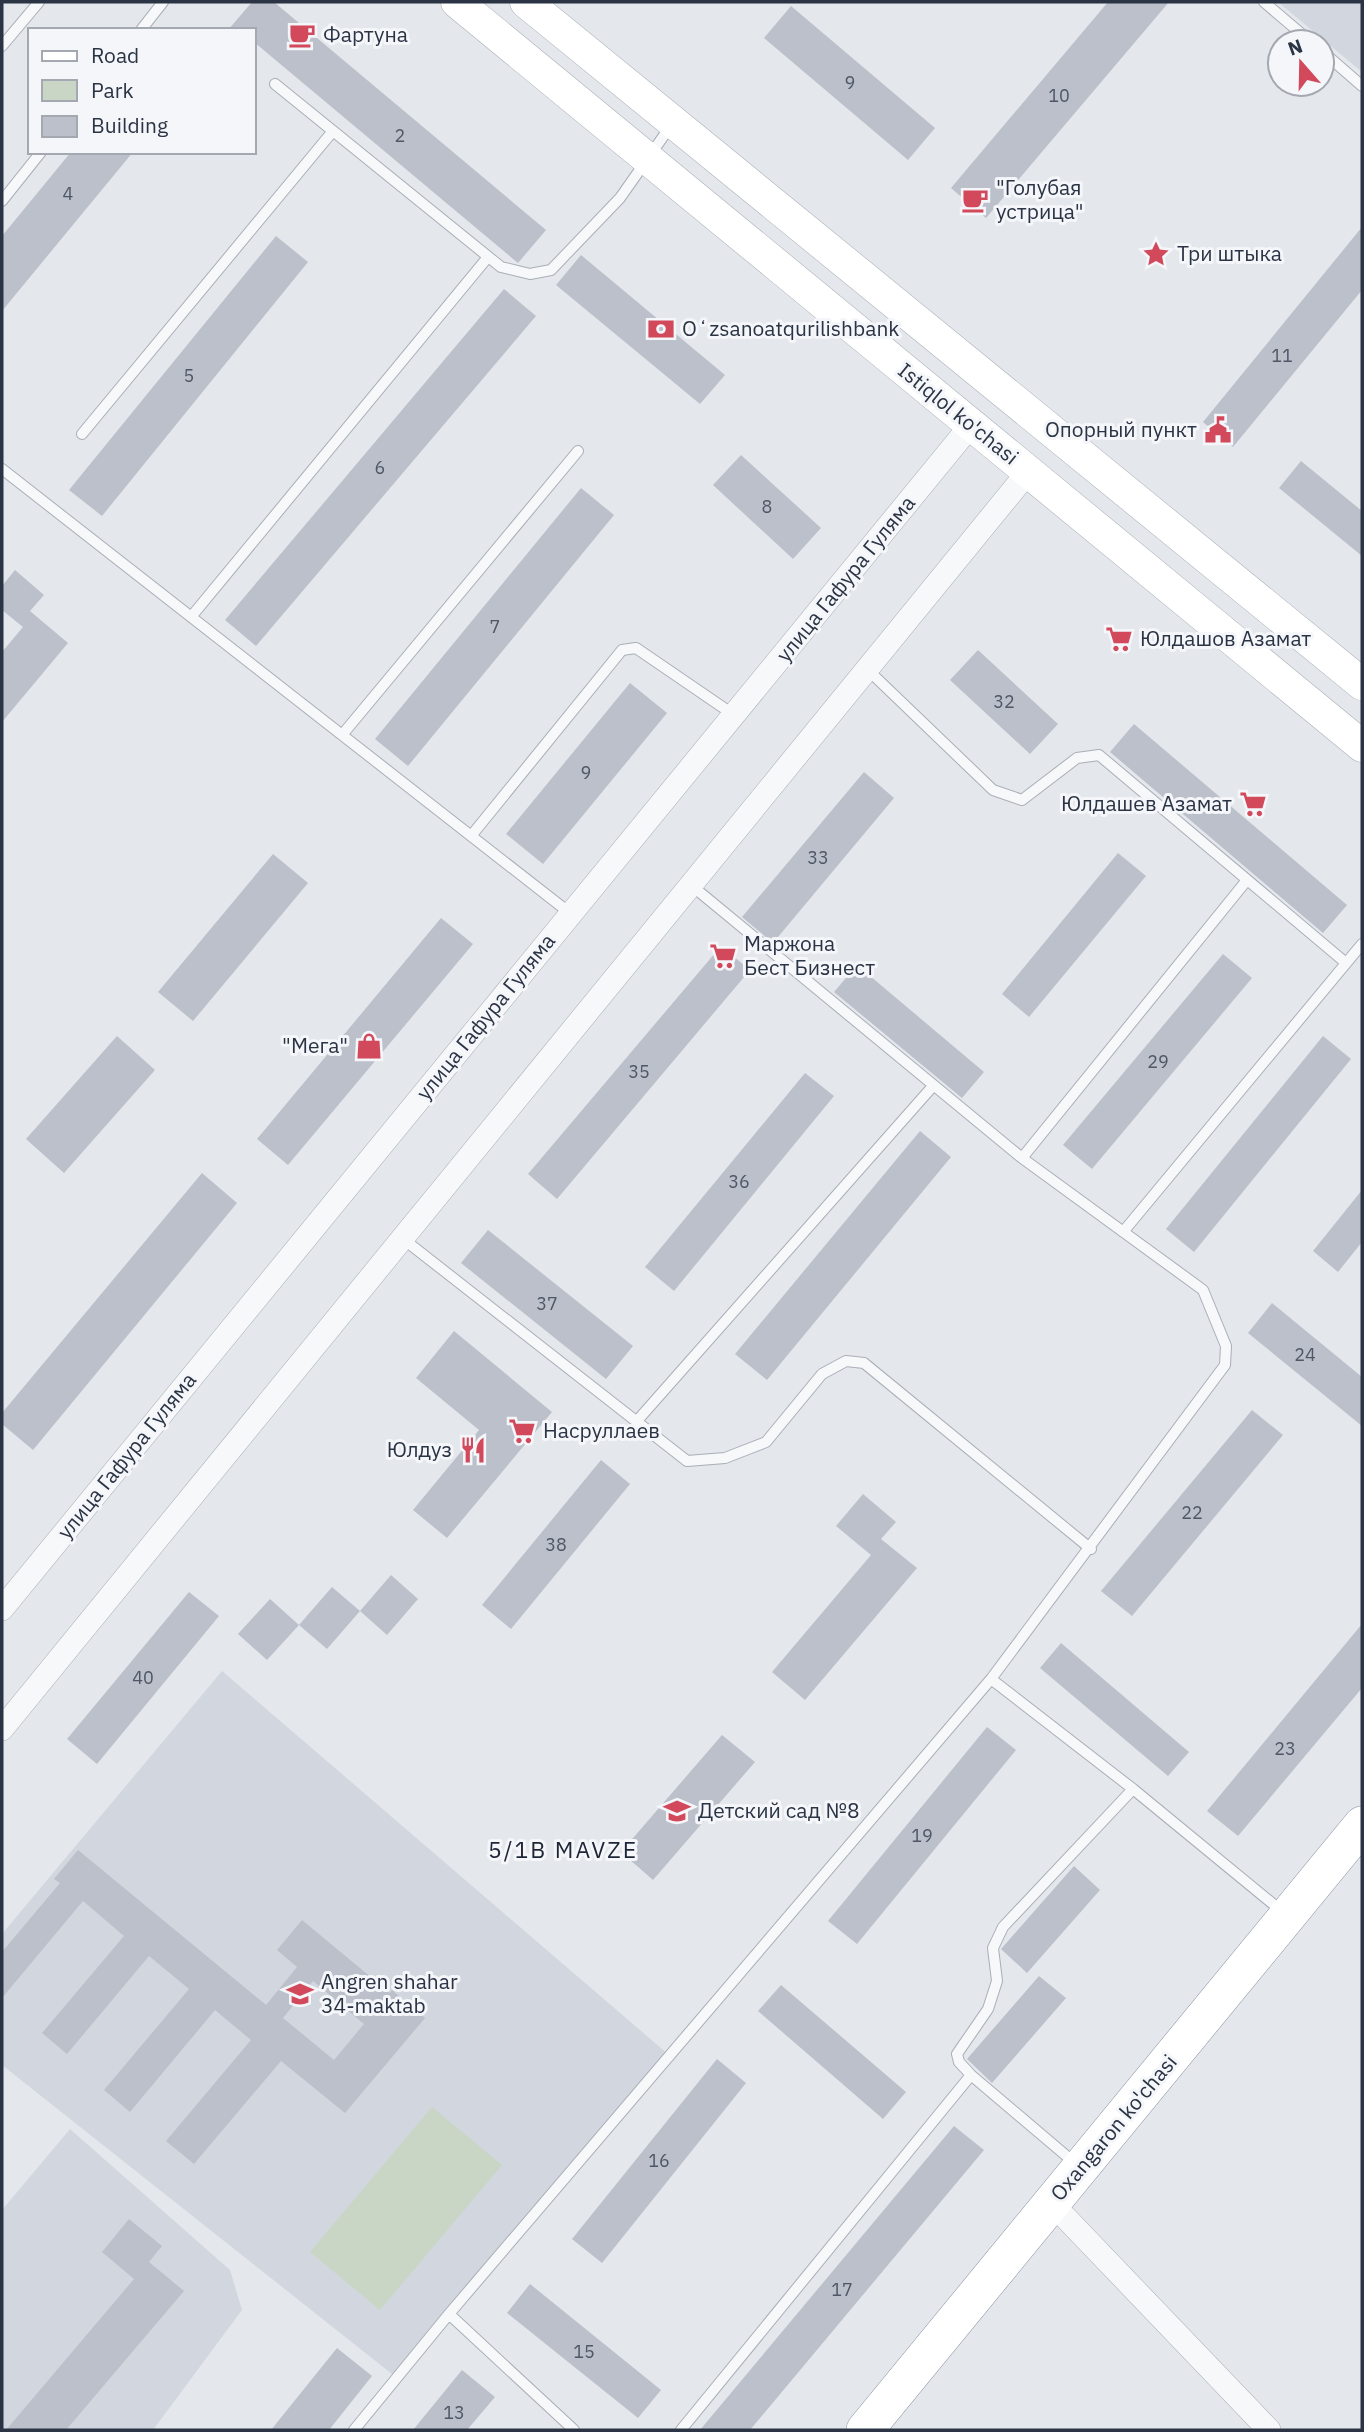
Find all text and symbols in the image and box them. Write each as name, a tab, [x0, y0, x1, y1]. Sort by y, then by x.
cafe icon: Фартуна	[287, 20, 317, 50]
place label: Фартуна	[323, 20, 408, 48]
legend	[28, 28, 256, 154]
north arrow	[1266, 28, 1336, 98]
text: N	[1285, 33, 1306, 61]
text: Road	[91, 41, 139, 69]
house number: 9	[845, 71, 855, 94]
text: Park	[91, 76, 134, 104]
house number: 10	[1048, 84, 1070, 107]
text: Building	[91, 111, 168, 139]
house number: 2	[395, 124, 405, 147]
place label: "Голубая устрица"	[996, 173, 1084, 225]
house number: 4	[63, 182, 74, 205]
cafe icon: "Голубая устрица"	[960, 185, 990, 215]
place icon: Три штыка	[1141, 239, 1171, 269]
place label: Три штыка	[1177, 239, 1282, 267]
bank icon: Oʻzsanoatqurilishbank	[646, 314, 676, 344]
place label: Oʻzsanoatqurilishbank	[682, 314, 899, 342]
house number: 11	[1271, 344, 1293, 367]
street label: Istiqlol ko'chasi	[893, 356, 1025, 470]
house number: 5	[184, 364, 194, 387]
place label: Опорный пункт	[1045, 415, 1197, 443]
public building icon: Опорный пункт	[1203, 415, 1233, 445]
house number: 6	[375, 456, 385, 479]
street label: улица Гафура Гуляма	[769, 489, 921, 667]
house number: 8	[762, 495, 772, 518]
house number: 7	[490, 615, 500, 638]
supermarket icon: Юлдашов Азамат	[1104, 624, 1134, 654]
place label: Юлдашов Азамат	[1140, 624, 1311, 652]
house number: 32	[993, 690, 1015, 713]
house number: 9	[581, 761, 591, 784]
place label: Юлдашев Азамат	[1061, 789, 1232, 817]
supermarket icon: Юлдашев Азамат	[1238, 789, 1268, 819]
house number: 33	[807, 846, 829, 869]
street label: улица Гафура Гуляма	[409, 927, 561, 1105]
place label: Маржона Бест Бизнест	[744, 929, 875, 981]
supermarket icon: Маржона Бест Бизнест	[708, 941, 738, 971]
place label: "Мега"	[282, 1031, 348, 1059]
shop icon: "Мега"	[354, 1031, 384, 1061]
house number: 29	[1147, 1050, 1169, 1073]
house number: 35	[628, 1060, 650, 1083]
house number: 36	[728, 1170, 750, 1193]
house number: 37	[536, 1292, 558, 1315]
house number: 24	[1294, 1343, 1316, 1366]
street label: улица Гафура Гуляма	[50, 1366, 202, 1544]
supermarket icon: Насруллаев	[507, 1416, 537, 1446]
place label: Насруллаев	[543, 1416, 660, 1444]
place label: Юлдуз	[387, 1435, 452, 1463]
restaurant icon: Юлдуз	[458, 1435, 488, 1465]
house number: 22	[1181, 1501, 1203, 1524]
house number: 38	[545, 1533, 567, 1556]
house number: 40	[132, 1666, 154, 1689]
house number: 23	[1274, 1737, 1296, 1760]
school or university icon: Детский сад №8	[662, 1796, 692, 1826]
place label: Детский сад №8	[698, 1796, 860, 1824]
house number: 19	[911, 1824, 933, 1847]
district label: 5/1B MAVZE	[488, 1834, 638, 1864]
place label: Angren shahar 34-maktab	[321, 1967, 458, 2019]
school or university icon: Angren shahar 34-maktab	[285, 1979, 315, 2009]
street label: Oxangaron ko'chasi	[1044, 2048, 1183, 2206]
house number: 16	[648, 2149, 670, 2172]
house number: 17	[831, 2278, 853, 2301]
house number: 15	[573, 2340, 595, 2363]
house number: 13	[443, 2401, 465, 2424]

